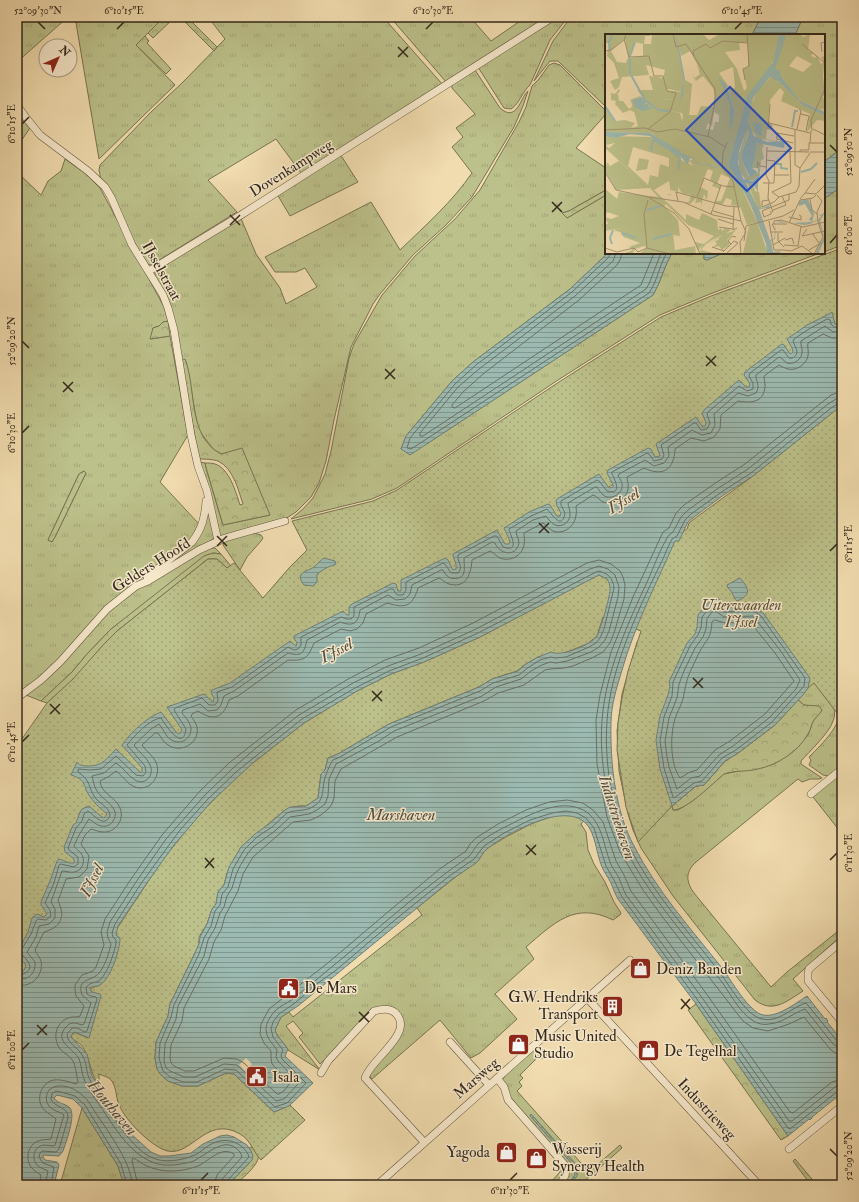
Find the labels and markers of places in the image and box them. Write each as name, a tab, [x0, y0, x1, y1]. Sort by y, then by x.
shop icon: Deniz Banden	[628, 956, 654, 982]
place label: Deniz Banden	[656, 960, 742, 979]
public building icon: De Mars	[275, 975, 301, 1001]
place label: De Mars	[304, 979, 357, 998]
place label: G.W. Hendriks Transport	[508, 988, 598, 1025]
building icon: G.W. Hendriks Transport	[600, 993, 626, 1019]
place label: Music United Studio	[534, 1027, 617, 1063]
shop icon: Music United Studio	[506, 1032, 532, 1058]
shop icon: De Tegelhal	[636, 1038, 662, 1064]
place label: De Tegelhal	[664, 1042, 737, 1061]
public building icon: Isala	[244, 1064, 270, 1090]
place label: Isala	[272, 1068, 300, 1087]
shop icon: Yagoda	[493, 1139, 519, 1165]
place label: Wasserij Synergy Health	[551, 1140, 645, 1176]
place label: Yagoda	[447, 1143, 491, 1162]
shop icon: Wasserij Synergy Health	[523, 1145, 549, 1171]

